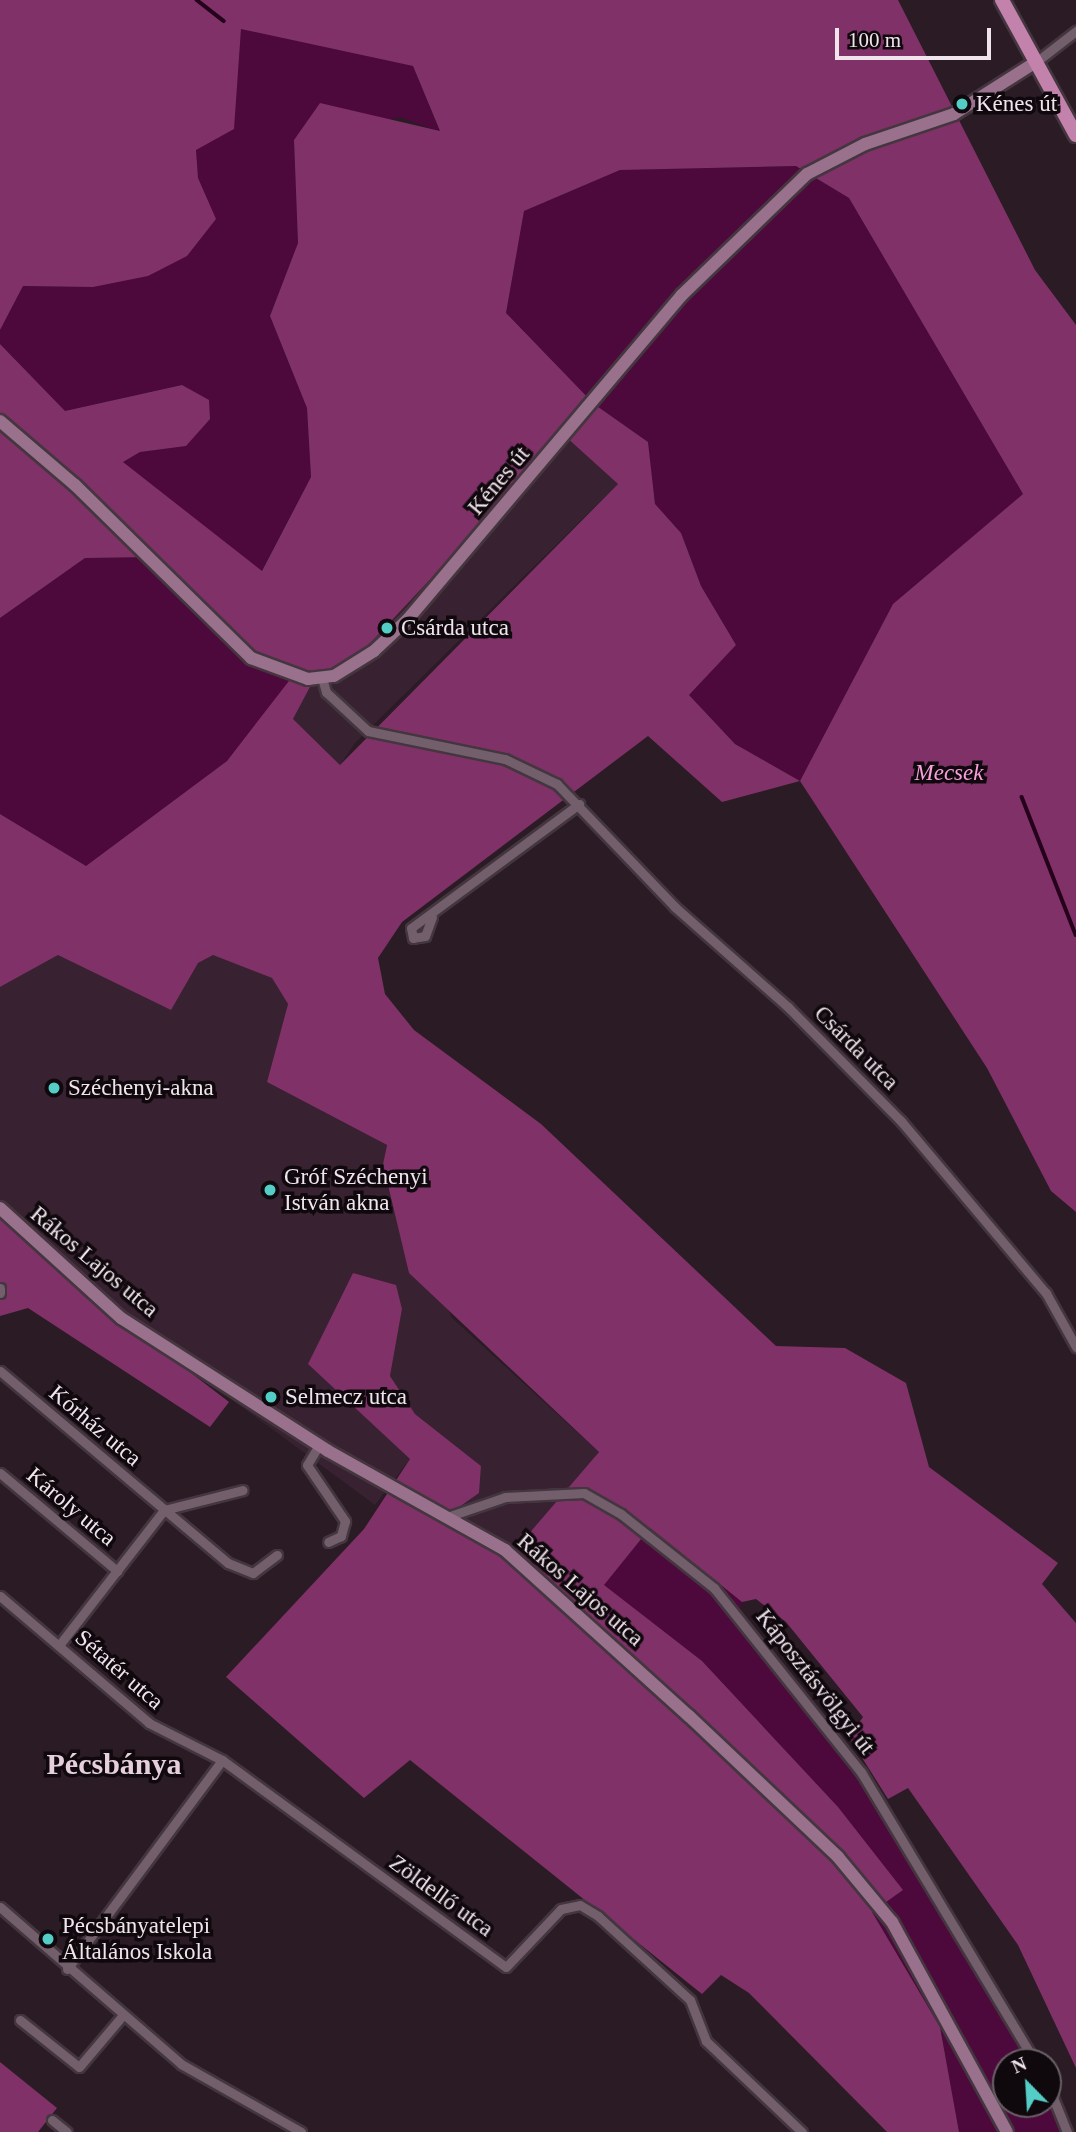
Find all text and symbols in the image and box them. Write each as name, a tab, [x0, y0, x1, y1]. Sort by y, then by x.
scale bar	[838, 14, 994, 58]
text: 100 m	[848, 28, 901, 52]
place label: Kénes út	[976, 90, 1057, 118]
marker: Kénes út	[954, 96, 970, 112]
street label: Kénes út	[462, 441, 536, 521]
place label: Csárda utca	[401, 614, 509, 642]
marker: Csárda utca	[379, 620, 395, 636]
park label: Mecsek	[915, 759, 983, 787]
street label: Csárda utca	[808, 1000, 904, 1096]
place label: Széchenyi-akna	[68, 1074, 214, 1102]
marker: Széchenyi-akna	[46, 1080, 62, 1096]
place label: Gróf Széchenyi István akna	[284, 1163, 428, 1217]
marker: Gróf Széchenyi István akna	[262, 1182, 278, 1198]
street label: Rákos Lajos utca	[24, 1201, 164, 1323]
street label: Kórház utca	[43, 1380, 147, 1472]
place label: Selmecz utca	[285, 1383, 407, 1411]
marker: Selmecz utca	[263, 1389, 279, 1405]
street label: Károly utca	[21, 1462, 121, 1552]
street label: Rákos Lajos utca	[511, 1528, 649, 1652]
street label: Káposztásvölgyi út	[750, 1604, 880, 1760]
street label: Sétatér utca	[69, 1624, 169, 1716]
district label: Pécsbánya	[46, 1746, 182, 1782]
street label: Zöldellő utca	[384, 1849, 498, 1943]
place label: Pécsbányatelepi Általános Iskola	[62, 1912, 212, 1966]
marker: Pécsbányatelepi Általános Iskola	[40, 1931, 56, 1947]
north arrow	[992, 2048, 1062, 2118]
text: N	[1009, 2053, 1030, 2078]

